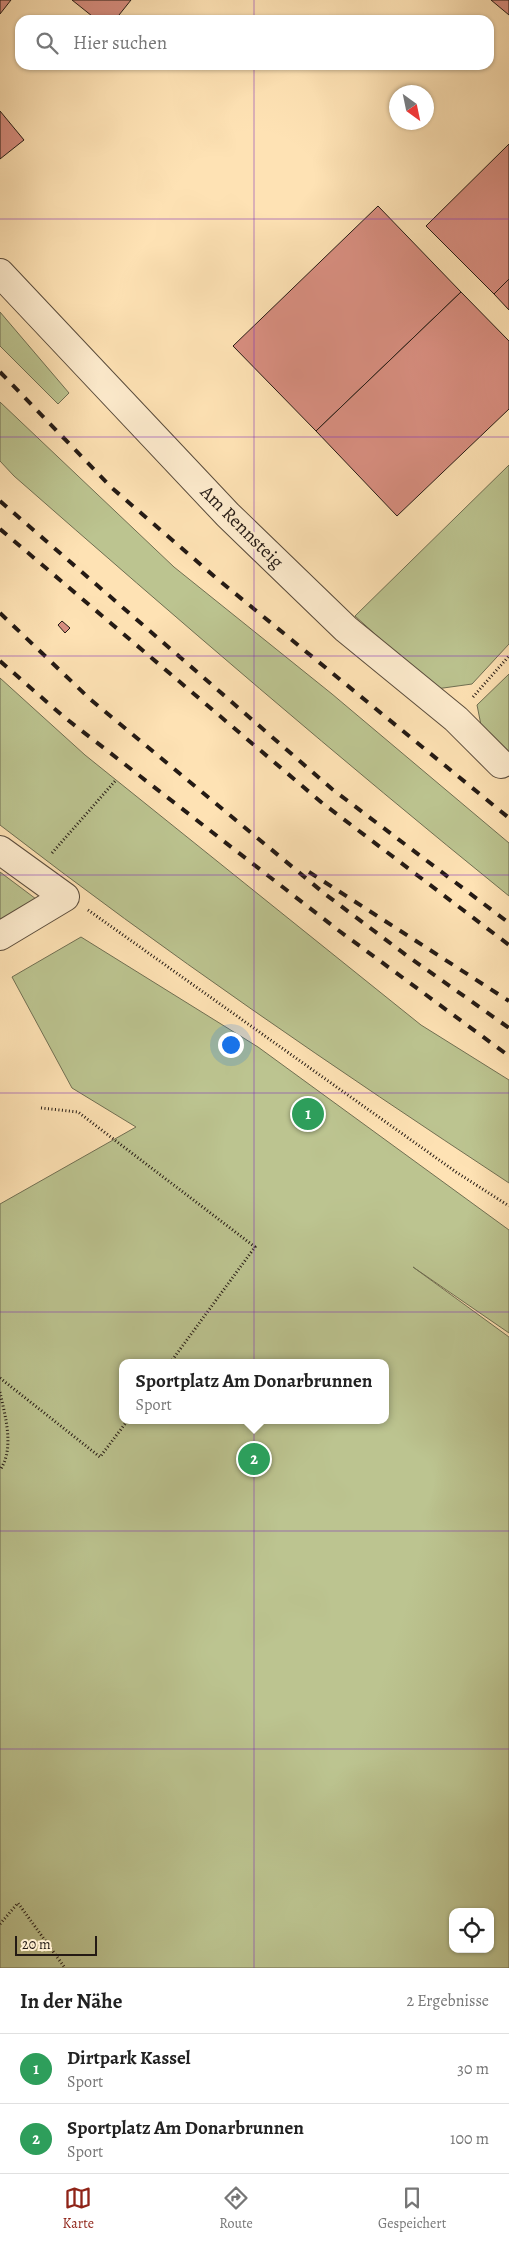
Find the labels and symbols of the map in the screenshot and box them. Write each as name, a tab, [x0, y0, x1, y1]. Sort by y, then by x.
north arrow	[389, 85, 434, 130]
street label: Am Rennsteig	[194, 479, 290, 575]
your location	[218, 1032, 244, 1058]
pin: 1	[292, 1095, 324, 1133]
pin: 2	[238, 1440, 270, 1478]
scale bar	[15, 1933, 98, 1956]

